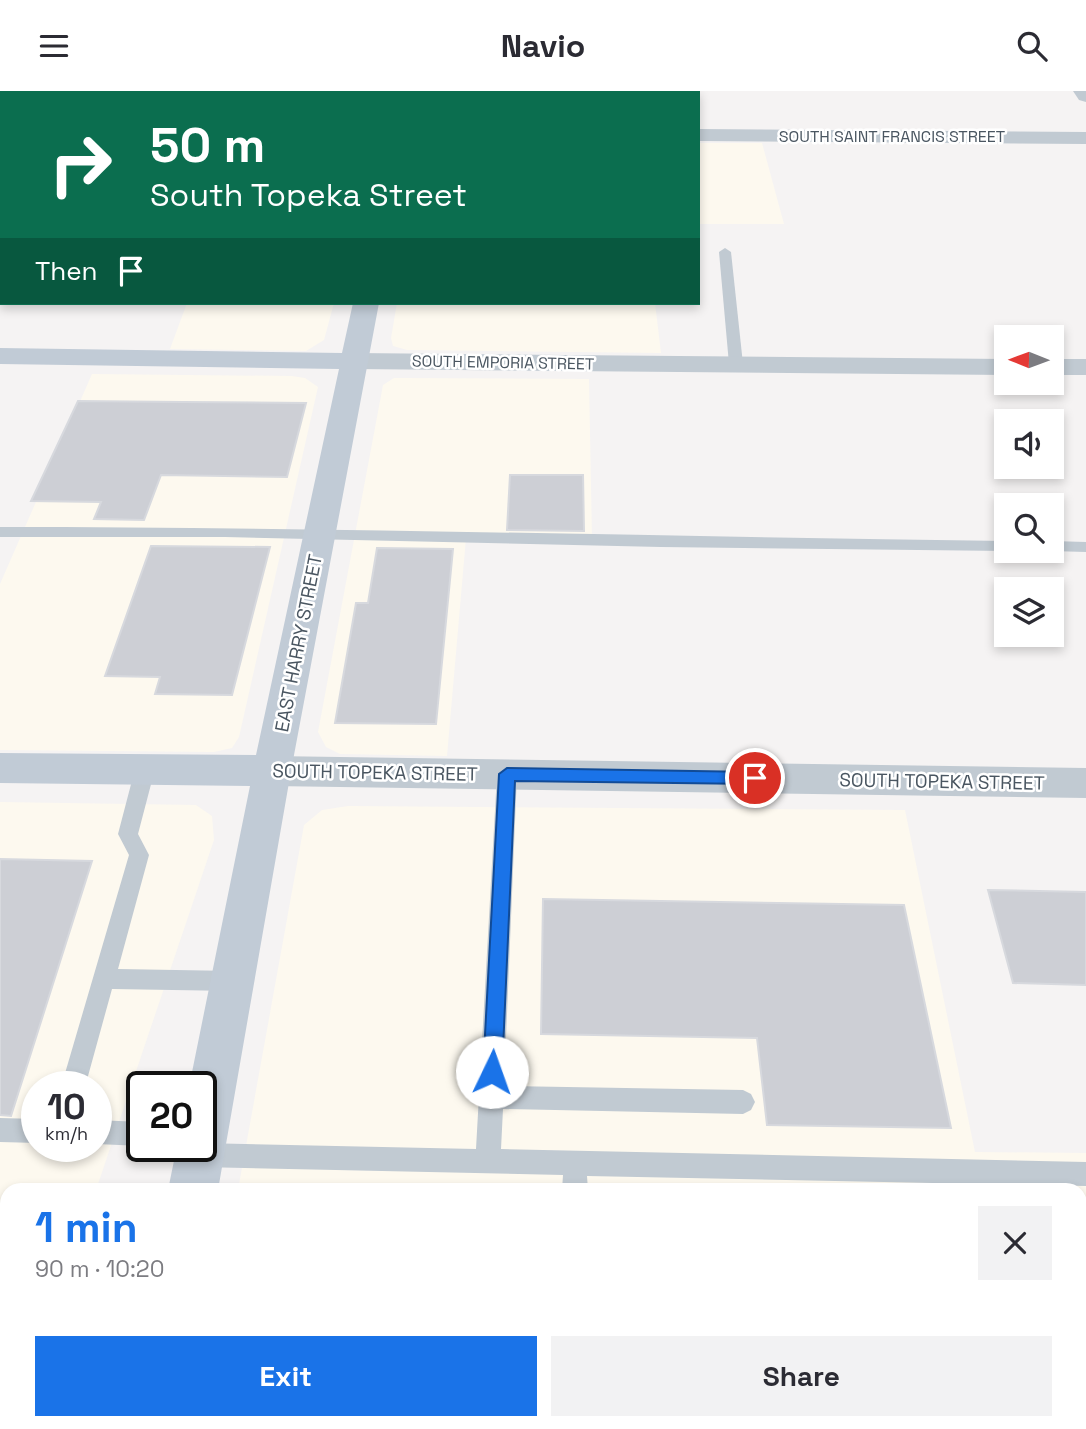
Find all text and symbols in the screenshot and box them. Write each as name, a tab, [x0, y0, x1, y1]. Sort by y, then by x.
text: Navio	[501, 26, 585, 66]
icon: menu	[35, 27, 73, 65]
icon: search	[1013, 27, 1051, 65]
text: 50 m	[150, 114, 265, 176]
icon: right	[35, 119, 126, 210]
street label: SOUTH SAINT FRANCIS STREET	[779, 126, 1005, 147]
text: South Topeka Street	[150, 175, 467, 215]
icon: arrive	[112, 252, 150, 290]
text: Then	[35, 254, 98, 288]
north arrow	[994, 325, 1064, 395]
map controls	[994, 325, 1064, 647]
street label: SOUTH EMPORIA STREET	[412, 350, 594, 375]
button: sound	[994, 409, 1064, 479]
button: search	[994, 493, 1064, 563]
street label: EAST HARRY STREET	[269, 552, 328, 734]
button: layers	[994, 577, 1064, 647]
pin	[725, 748, 785, 808]
street label: SOUTH TOPEKA STREET	[272, 758, 478, 787]
icon: arrive	[736, 759, 774, 797]
street label: SOUTH TOPEKA STREET	[839, 767, 1045, 796]
position arrow	[455, 1035, 529, 1109]
speed limit sign: 20	[126, 1071, 217, 1162]
text: 10	[47, 1085, 86, 1129]
text: km/h	[45, 1122, 88, 1145]
text: 1 min	[35, 1201, 138, 1254]
button: close	[978, 1206, 1052, 1280]
text: 90 m · 10:20	[35, 1254, 164, 1284]
button: Exit	[35, 1336, 537, 1416]
button: Share	[551, 1336, 1052, 1416]

